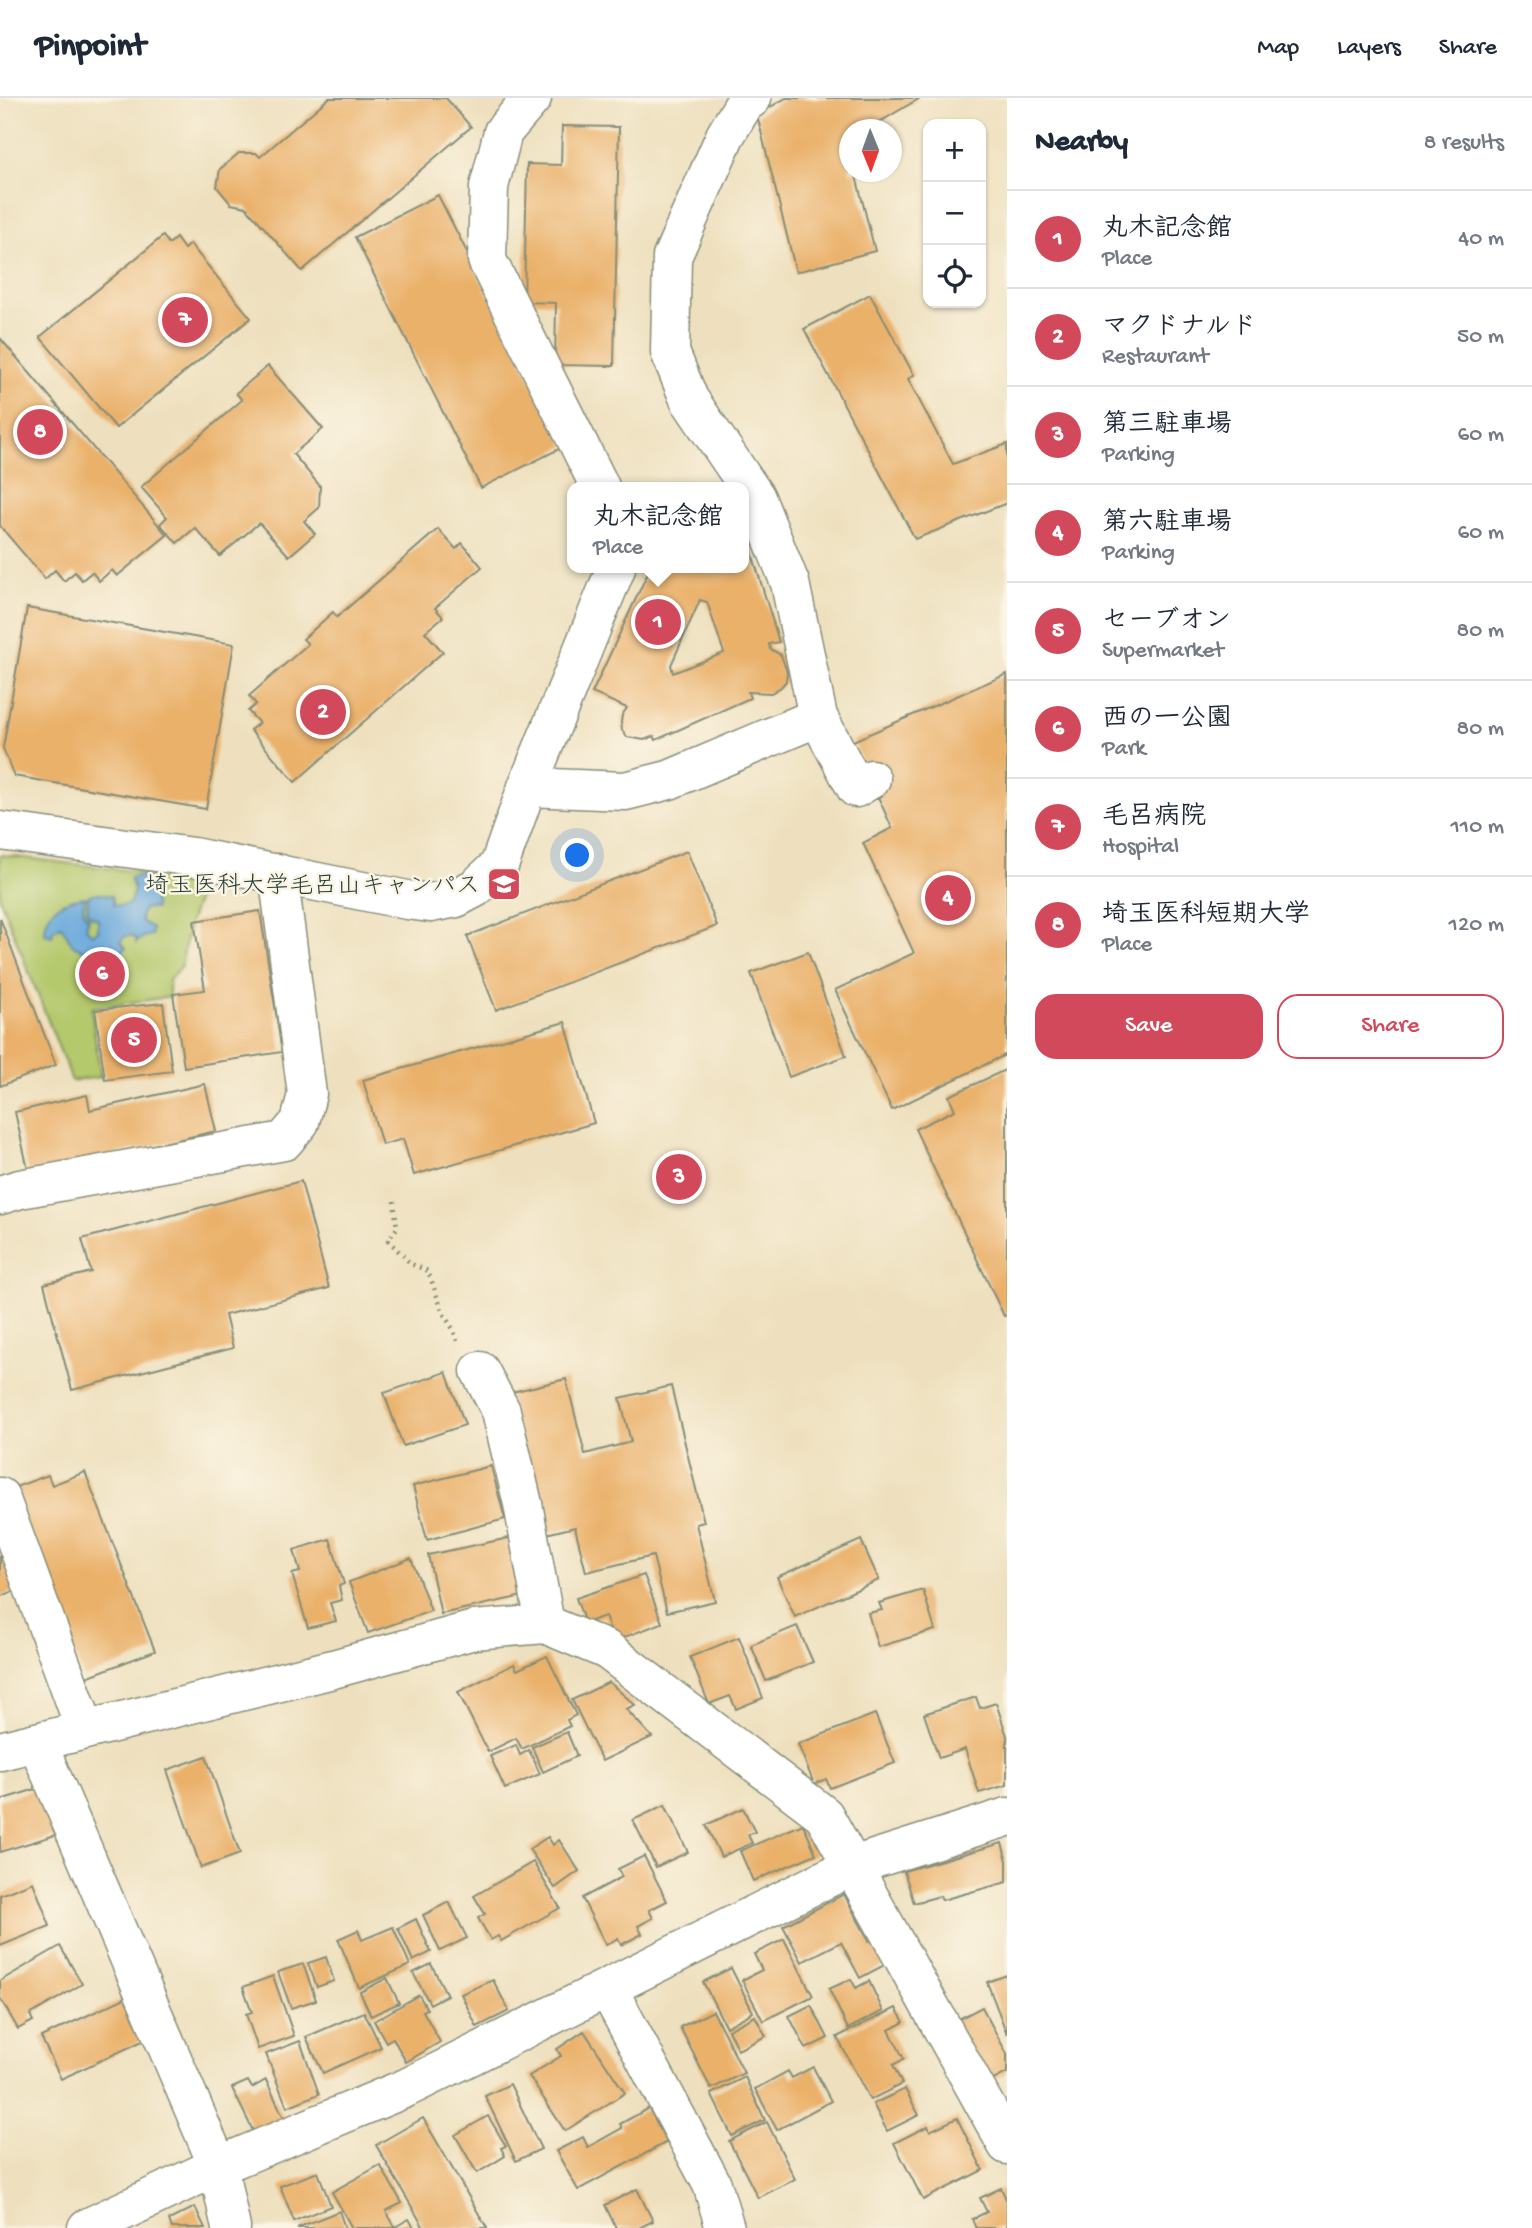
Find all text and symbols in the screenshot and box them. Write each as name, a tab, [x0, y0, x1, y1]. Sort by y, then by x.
text: Pinpoint	[35, 29, 146, 67]
text: Map	[1257, 34, 1299, 63]
text: Layers	[1337, 34, 1401, 63]
text: Share	[1439, 34, 1497, 63]
north arrow	[839, 119, 902, 182]
map controls	[923, 119, 986, 308]
button: +	[923, 119, 986, 182]
text: Nearby	[1035, 126, 1128, 161]
text: 8 results	[1424, 130, 1504, 157]
button: −	[923, 182, 986, 245]
text: 丸木記念館	[1102, 215, 1232, 246]
text: 1	[1053, 226, 1063, 253]
text: 40 m	[1458, 226, 1504, 253]
button: locate	[923, 245, 986, 308]
text: Place	[1102, 246, 1152, 273]
pin: 7	[162, 294, 208, 346]
text: マクドナルド	[1102, 313, 1257, 344]
text: 2	[1052, 324, 1064, 351]
text: 50 m	[1457, 324, 1504, 351]
text: Restaurant	[1102, 344, 1209, 371]
pin: 8	[17, 406, 63, 458]
text: 第三駐車場	[1102, 411, 1232, 442]
text: 3	[1052, 422, 1064, 449]
text: 60 m	[1458, 422, 1504, 449]
text: Parking	[1102, 442, 1175, 469]
popup	[567, 482, 749, 573]
text: 丸木記念館	[593, 504, 723, 535]
text: 第六駐車場	[1102, 509, 1232, 540]
text: 4	[1053, 520, 1063, 547]
text: 60 m	[1458, 520, 1504, 547]
text: Place	[593, 535, 643, 562]
text: Parking	[1102, 540, 1175, 567]
pin: 1	[635, 596, 681, 648]
text: セーブオン	[1102, 607, 1231, 638]
text: 5	[1052, 618, 1064, 645]
text: 80 m	[1457, 618, 1504, 645]
text: Supermarket	[1102, 638, 1224, 665]
pin: 2	[300, 686, 346, 738]
text: 西の一公園	[1102, 705, 1232, 736]
text: 6	[1052, 716, 1064, 743]
text: 80 m	[1457, 716, 1504, 743]
text: Park	[1102, 736, 1146, 763]
text: 毛呂病院	[1102, 803, 1206, 834]
text: 7	[1052, 814, 1064, 841]
text: 110 m	[1451, 814, 1504, 841]
text: Hospital	[1102, 834, 1179, 861]
your location	[560, 838, 594, 872]
school or university icon: 埼玉医科大学毛呂山キャンパス	[485, 865, 523, 903]
place label: 埼玉医科大学毛呂山キャンパス	[145, 872, 480, 902]
pin: 4	[925, 872, 971, 924]
text: 埼玉医科短期大学	[1102, 901, 1310, 932]
text: 8	[1052, 912, 1064, 939]
text: 120 m	[1449, 912, 1504, 939]
text: Place	[1102, 932, 1152, 959]
pin: 6	[79, 948, 125, 1000]
button: Save	[1035, 994, 1263, 1059]
button: Share	[1277, 994, 1504, 1059]
pin: 5	[111, 1014, 157, 1066]
pin: 3	[656, 1151, 702, 1203]

